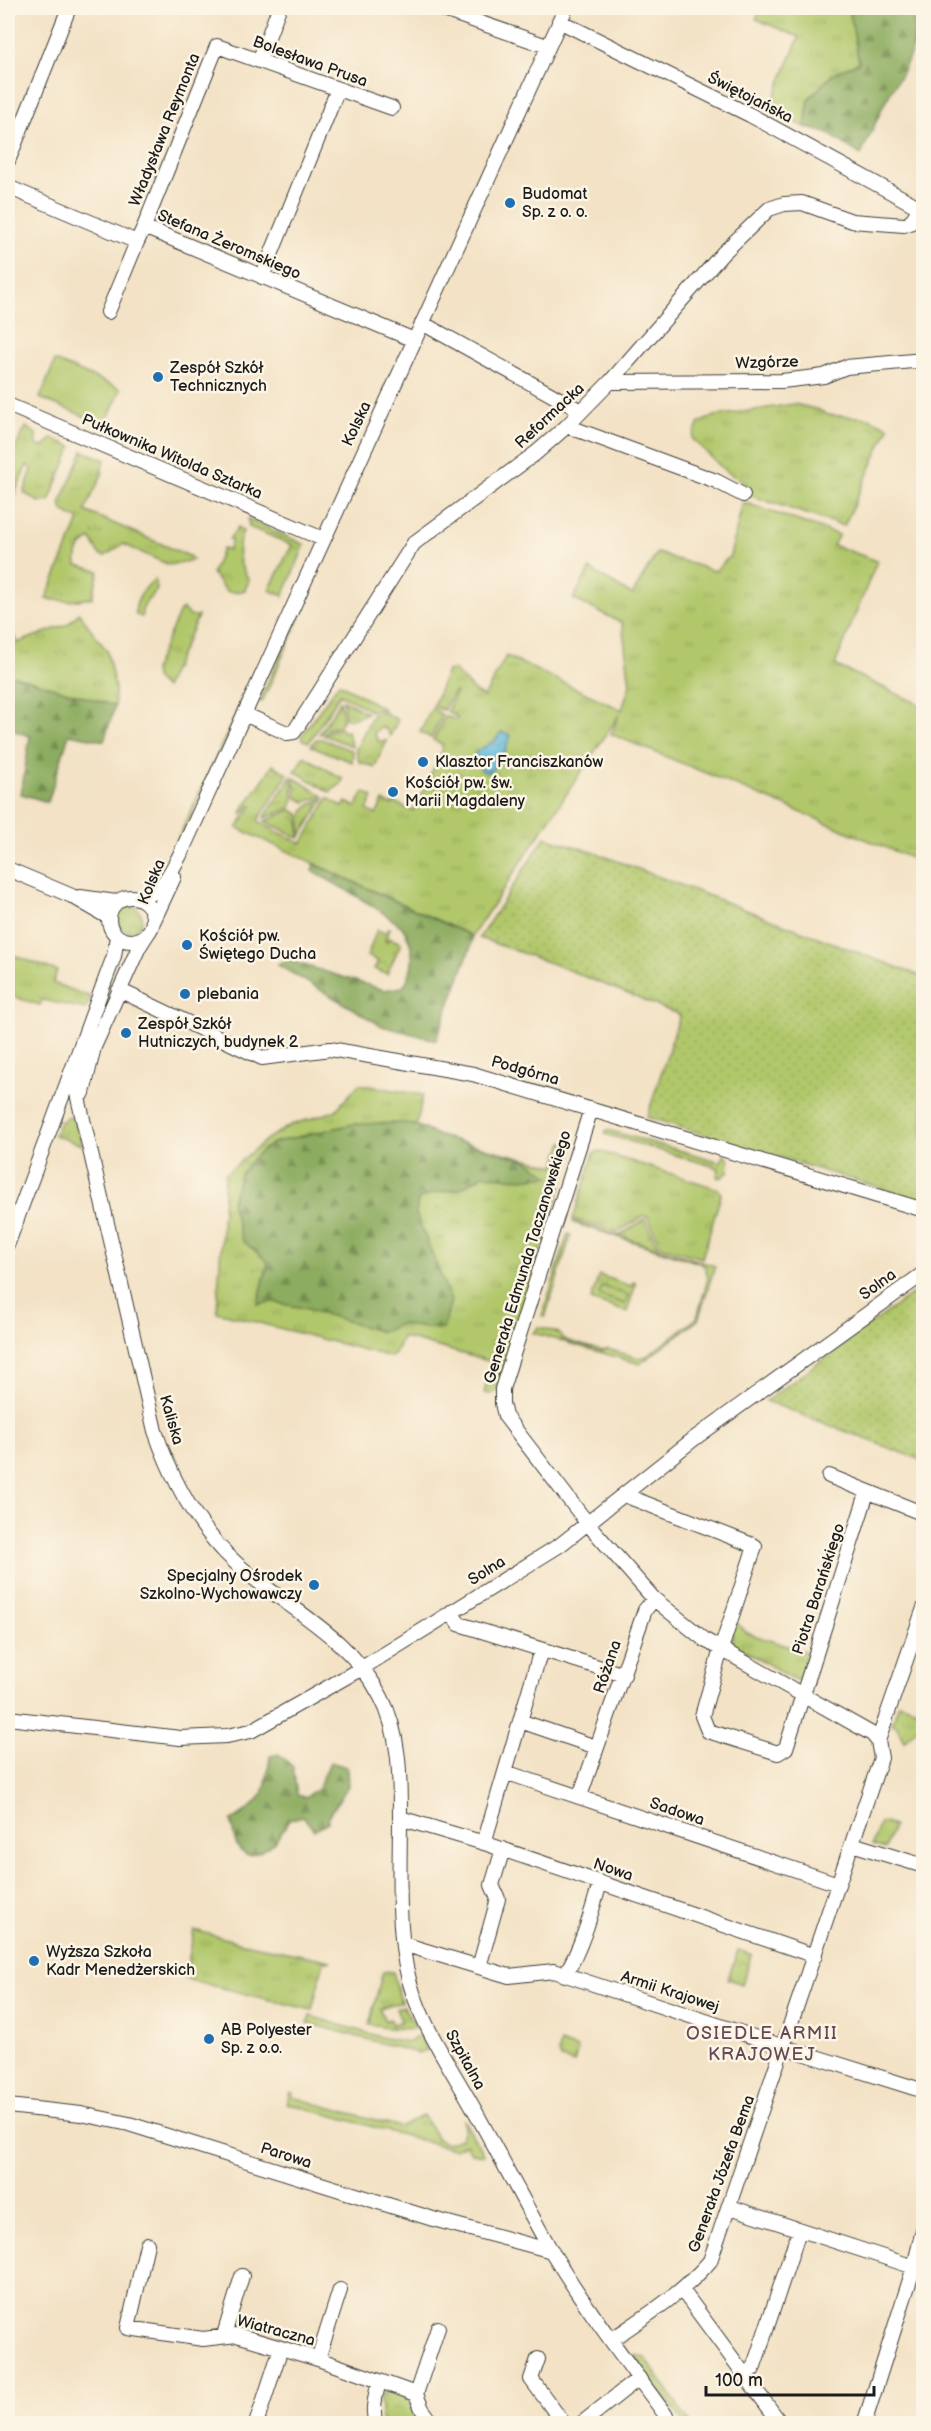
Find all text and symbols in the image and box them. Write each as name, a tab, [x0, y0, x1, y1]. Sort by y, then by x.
street label: Bolesława Prusa	[250, 32, 370, 92]
street label: Władysława Reymonta	[126, 51, 204, 209]
street label: Świętojańska	[704, 67, 797, 128]
place label: Budomat Sp. z o. o.	[522, 185, 587, 222]
marker: Budomat Sp. z o. o.	[503, 196, 517, 210]
street label: Stefana Żeromskiego	[154, 204, 304, 284]
street label: Wzgórze	[735, 352, 799, 374]
place label: Zespół Szkół Technicznych	[169, 359, 267, 396]
marker: Zespół Szkół Technicznych	[151, 370, 165, 384]
street label: Reformacka	[512, 379, 588, 453]
street label: Kolska	[338, 399, 376, 449]
street label: Pułkownika Witolda Sztarka	[79, 410, 265, 504]
place label: Klasztor Franciszkanów	[435, 753, 604, 772]
marker: Klasztor Franciszkanów	[416, 755, 430, 769]
place label: Kościół pw. św. Marii Magdaleny	[405, 774, 526, 811]
marker: Kościół pw. św. Marii Magdaleny	[386, 785, 400, 799]
street label: Kolska	[134, 856, 170, 908]
place label: Kościół pw. Świętego Ducha	[199, 927, 316, 964]
marker: Kościół pw. Świętego Ducha	[180, 938, 194, 952]
place label: plebania	[197, 985, 259, 1004]
marker: plebania	[178, 987, 192, 1001]
place label: Zespół Szkół Hutniczych, budynek 2	[137, 1015, 299, 1052]
marker: Zespół Szkół Hutniczych, budynek 2	[119, 1026, 133, 1040]
street label: Podgórna	[489, 1052, 561, 1090]
street label: Generała Edmunda Taczanowskiego	[480, 1128, 576, 1386]
street label: Solna	[856, 1265, 900, 1305]
street label: Kaliska	[155, 1393, 187, 1447]
street label: Piotra Barańskiego	[789, 1521, 849, 1657]
street label: Solna	[465, 1552, 509, 1590]
place label: Specjalny Ośrodek Szkolno-Wychowawczy	[140, 1567, 303, 1604]
marker: Specjalny Ośrodek Szkolno-Wychowawczy	[307, 1578, 321, 1592]
street label: Różana	[590, 1638, 626, 1696]
street label: Sadowa	[647, 1794, 707, 1830]
street label: Nowa	[591, 1854, 635, 1886]
place label: Wyższa Szkoła Kadr Menedżerskich	[46, 1943, 195, 1980]
marker: Wyższa Szkoła Kadr Menedżerskich	[27, 1954, 41, 1968]
street label: Armii Krajowej	[618, 1967, 722, 2017]
place label: AB Polyester Sp. z o.o.	[221, 2021, 312, 2058]
district label: OSIEDLE ARMII KRAJOWEJ	[686, 2023, 838, 2065]
street label: Szpitalna	[441, 2027, 489, 2093]
marker: AB Polyester Sp. z o.o.	[202, 2032, 216, 2046]
street label: Generała Józefa Bema	[685, 2093, 759, 2255]
street label: Parowa	[258, 2139, 314, 2173]
street label: Wiatraczna	[235, 2311, 317, 2351]
scale bar	[706, 2359, 874, 2397]
text: 100 m	[715, 2370, 763, 2391]

